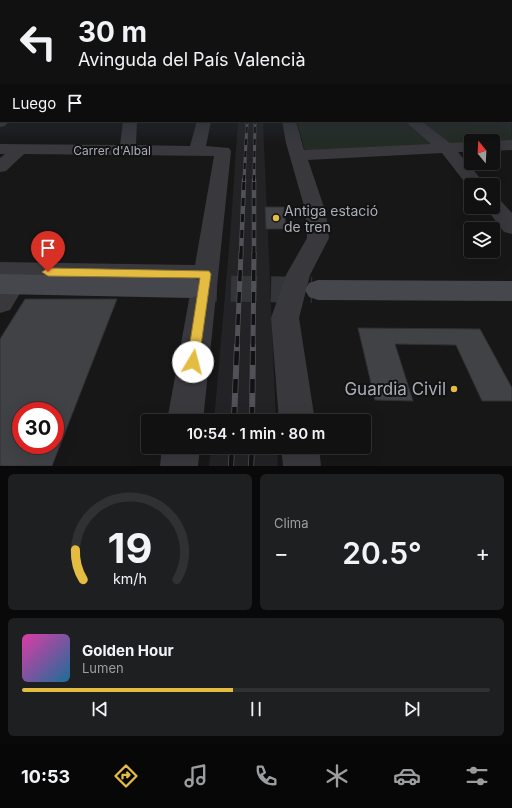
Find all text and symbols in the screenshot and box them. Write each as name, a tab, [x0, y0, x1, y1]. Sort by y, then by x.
text: 30 m	[78, 15, 147, 49]
icon: left	[12, 16, 64, 68]
text: Avinguda del País Valencià	[78, 49, 306, 70]
icon: arrive	[64, 92, 86, 114]
text: Luego	[12, 94, 56, 113]
north arrow	[464, 134, 500, 170]
map controls	[464, 134, 500, 258]
street label: Carrer d'Albal	[73, 143, 151, 158]
button: search	[464, 178, 500, 214]
place label: Antiga estació de tren	[284, 202, 378, 235]
marker: Antiga estació de tren	[271, 213, 281, 223]
button: layers	[464, 222, 500, 258]
pin	[31, 231, 65, 272]
icon: arrive	[37, 237, 59, 259]
position arrow	[172, 341, 214, 383]
place label: Guardia Civil	[344, 379, 446, 399]
marker: Guardia Civil	[449, 384, 459, 394]
speed limit sign: 30	[12, 402, 64, 454]
text: 10:54 · 1 min · 80 m	[187, 424, 325, 443]
text: Clima	[274, 515, 308, 531]
text: 19	[108, 523, 152, 573]
text: 20.5°	[342, 535, 422, 571]
text: −	[274, 540, 289, 566]
text: +	[475, 540, 490, 566]
text: km/h	[113, 570, 147, 587]
text: Golden Hour	[82, 641, 174, 660]
text: Lumen	[82, 660, 124, 676]
icon: previous	[89, 698, 111, 720]
icon: pause	[245, 698, 267, 720]
icon: next	[401, 698, 423, 720]
icon: directions	[112, 762, 140, 790]
icon: music	[182, 762, 210, 790]
icon: phone	[252, 762, 280, 790]
icon: climate	[323, 762, 351, 790]
icon: car	[393, 762, 421, 790]
icon: filters	[463, 762, 491, 790]
text: 10:53	[21, 766, 70, 787]

